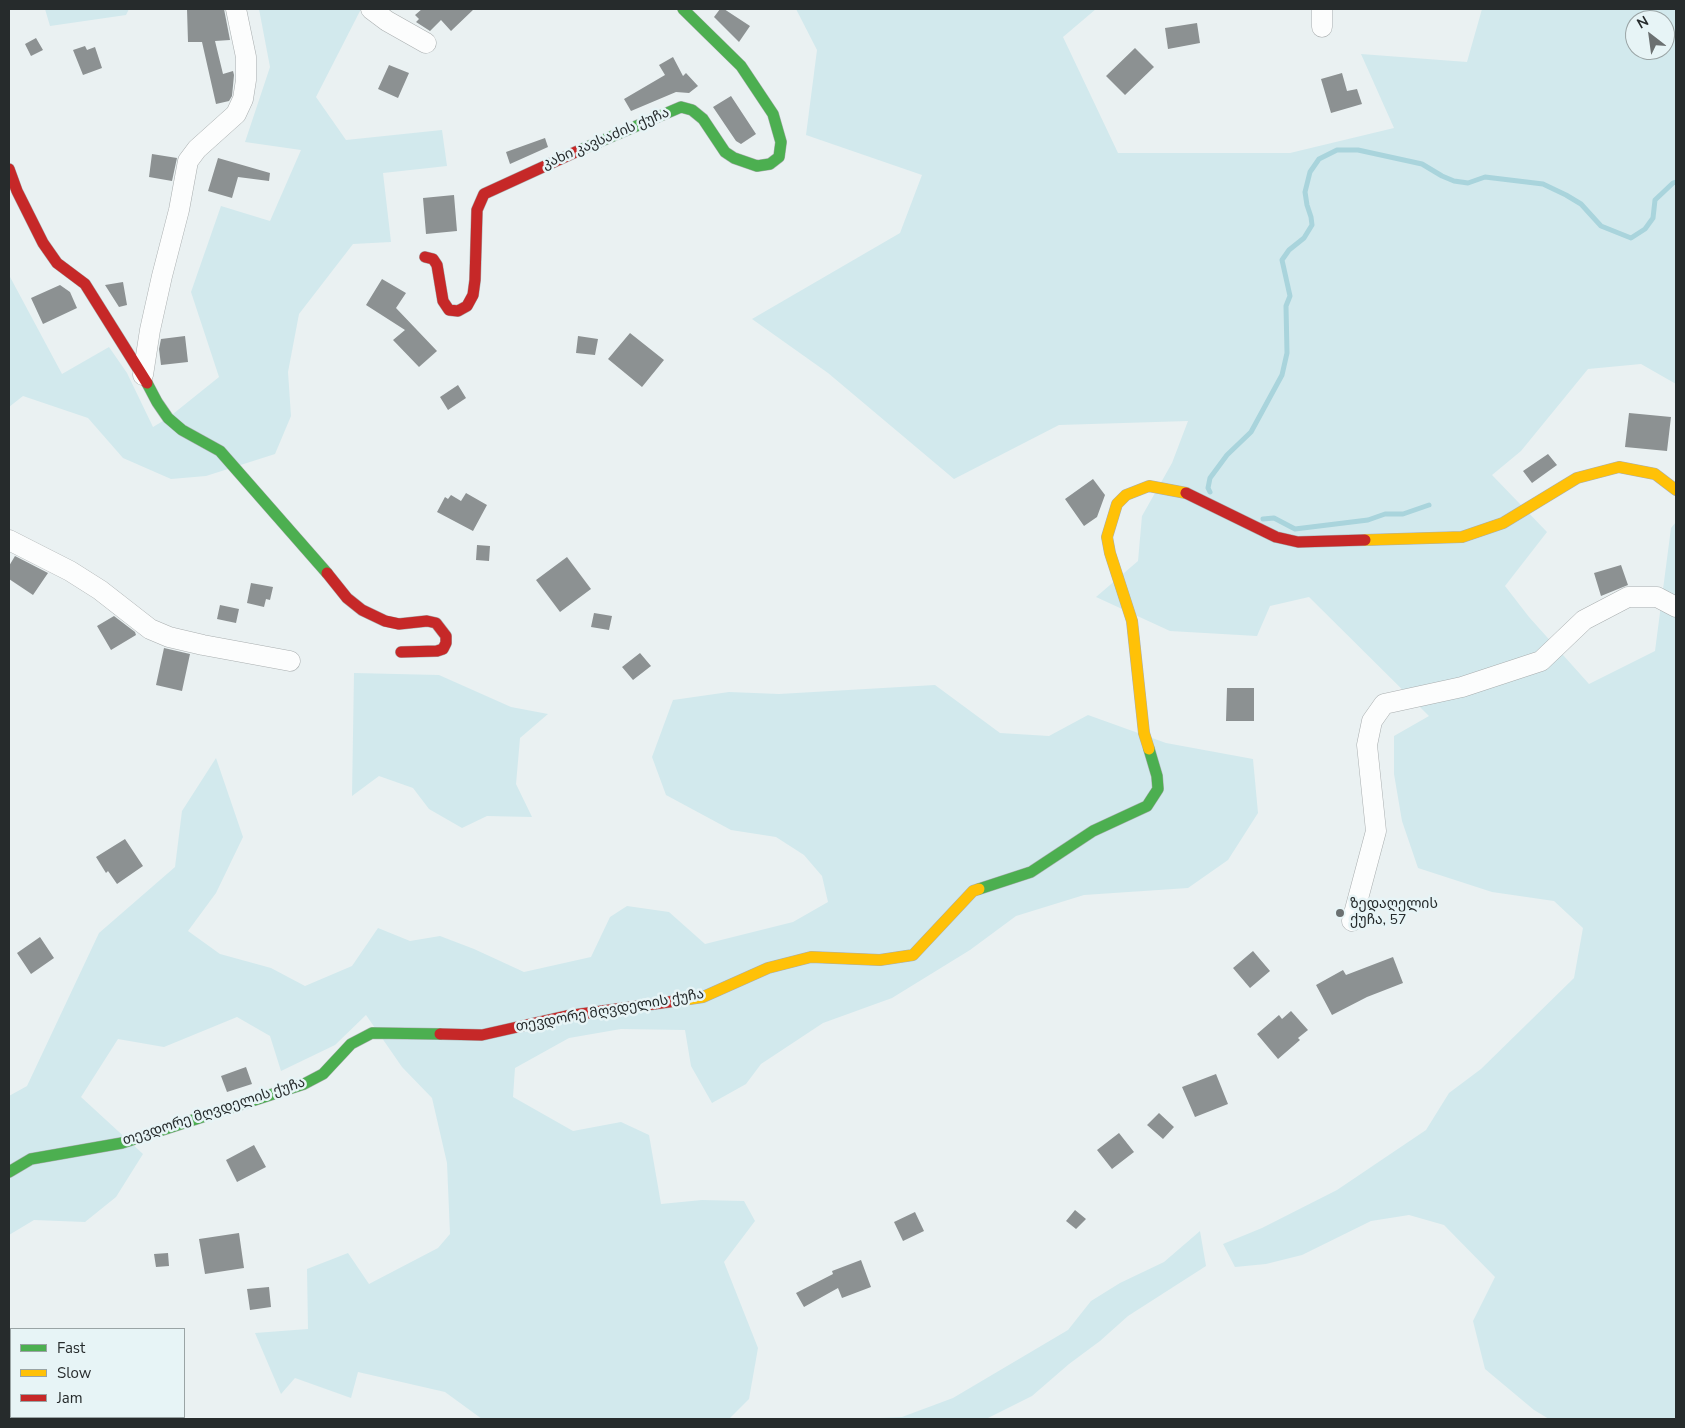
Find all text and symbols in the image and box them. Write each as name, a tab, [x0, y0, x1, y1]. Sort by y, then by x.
north arrow	[1625, 10, 1675, 60]
text: N	[1633, 12, 1652, 33]
street label: კახი კავსაძის ქუჩა	[540, 105, 672, 173]
place label: ზედაღელის ქუჩა, 57	[1350, 897, 1438, 930]
marker: ზედაღელის ქუჩა, 57	[1334, 907, 1346, 919]
street label: თევდორე მღვდელის ქუჩა	[514, 986, 706, 1036]
street label: თევდორე მღვდელის ქუჩა	[121, 1075, 307, 1149]
legend	[10, 1328, 185, 1418]
text: Fast	[57, 1338, 85, 1358]
text: Slow	[57, 1363, 91, 1383]
text: Jam	[57, 1388, 83, 1408]

